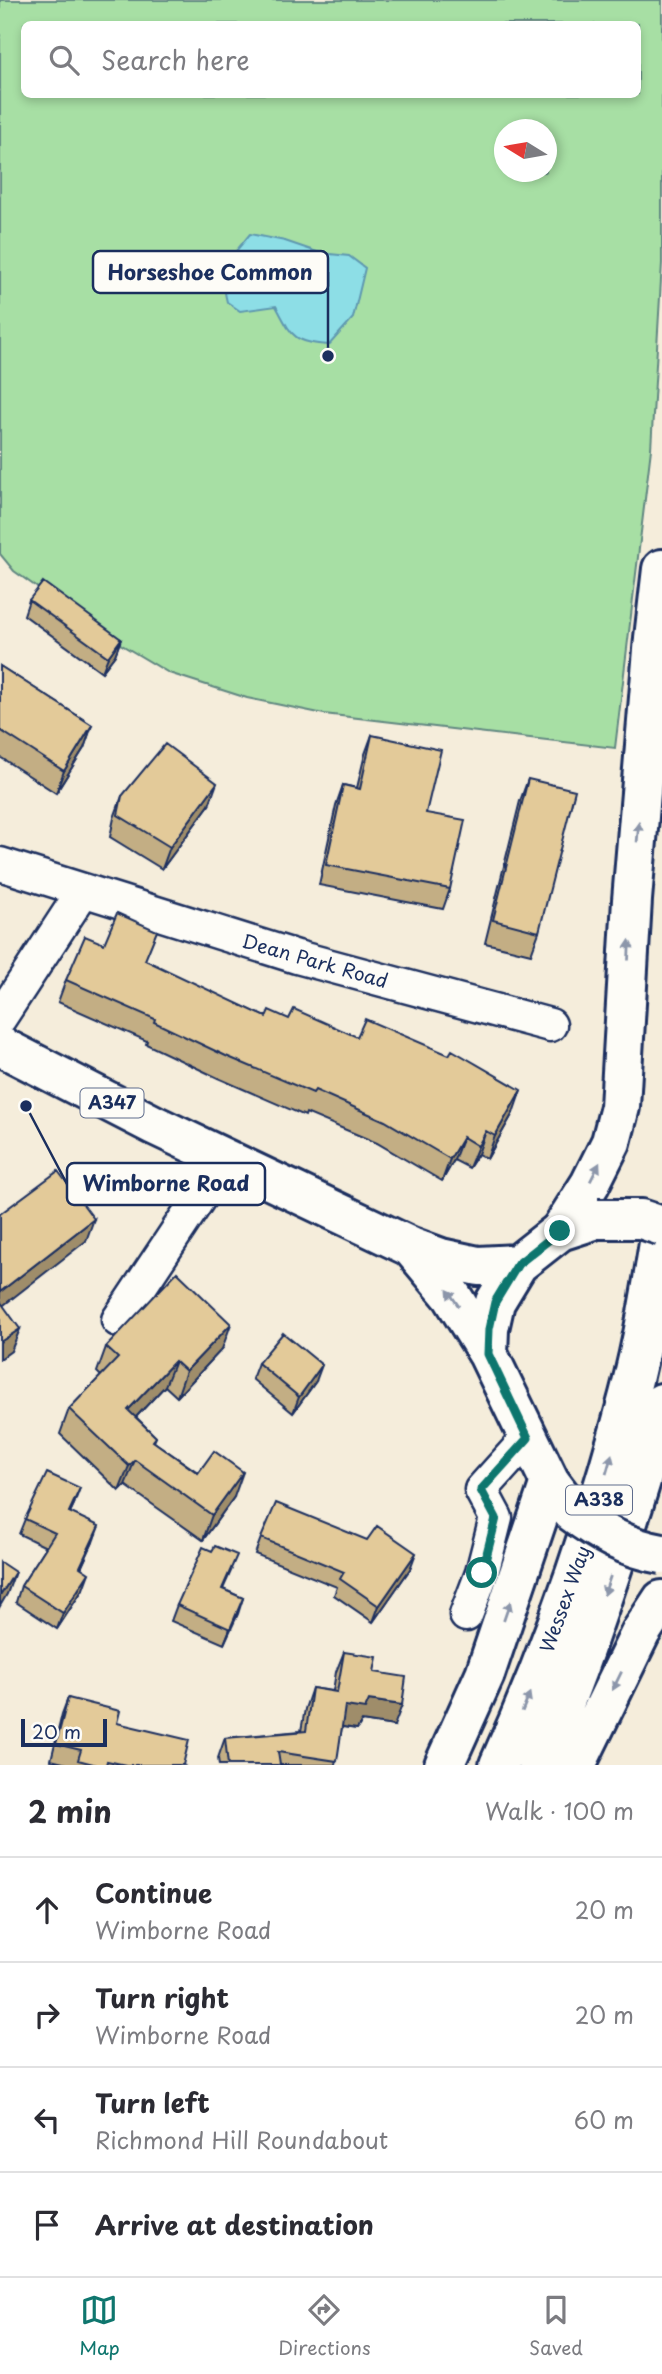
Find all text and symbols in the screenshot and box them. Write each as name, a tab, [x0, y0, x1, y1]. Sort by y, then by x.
search box	[21, 21, 641, 98]
text: Search here	[101, 40, 250, 79]
icon: search	[45, 41, 83, 79]
north arrow	[494, 119, 557, 182]
callout: Horseshoe Common	[93, 251, 328, 293]
text: Horseshoe Common	[107, 255, 313, 287]
one-way arrow	[633, 821, 644, 843]
street label: Dean Park Road	[239, 926, 391, 994]
one-way arrow	[624, 939, 635, 961]
road number: A347	[80, 1088, 144, 1118]
one-way arrow	[590, 1162, 601, 1182]
callout: Wimborne Road	[67, 1163, 265, 1205]
text: Wimborne Road	[82, 1166, 250, 1198]
route end	[544, 1215, 575, 1246]
one-way arrow	[446, 1289, 460, 1307]
one-way arrow	[604, 1453, 615, 1475]
road number: A338	[566, 1485, 632, 1514]
street label: Wessex Way	[532, 1541, 596, 1656]
route start	[466, 1557, 497, 1588]
one-way arrow	[601, 1575, 612, 1596]
one-way arrow	[502, 1601, 513, 1622]
one-way arrow	[611, 1671, 623, 1691]
one-way arrow	[520, 1692, 531, 1713]
scale bar	[21, 1716, 107, 1748]
text: 20 m	[32, 1717, 81, 1745]
text: 2 min	[28, 1788, 112, 1833]
text: Walk · 100 m	[485, 1793, 634, 1828]
text: Continue	[95, 1873, 212, 1912]
icon: ahead	[28, 1891, 66, 1929]
text: 20 m	[575, 1892, 634, 1927]
text: Wimborne Road	[95, 1912, 272, 1947]
text: Turn right	[95, 1978, 229, 2017]
icon: right	[28, 1996, 66, 2034]
text: 20 m	[575, 1997, 634, 2032]
text: Wimborne Road	[95, 2017, 272, 2052]
text: Turn left	[95, 2083, 210, 2122]
icon: left	[28, 2101, 66, 2139]
text: 60 m	[574, 2102, 634, 2137]
text: Richmond Hill Roundabout	[95, 2122, 388, 2157]
text: Arrive at destination	[95, 2205, 374, 2244]
icon: arrive	[28, 2206, 66, 2244]
tab: Map	[79, 2291, 120, 2361]
tab: Directions	[278, 2291, 371, 2361]
tab: Saved	[529, 2291, 583, 2361]

